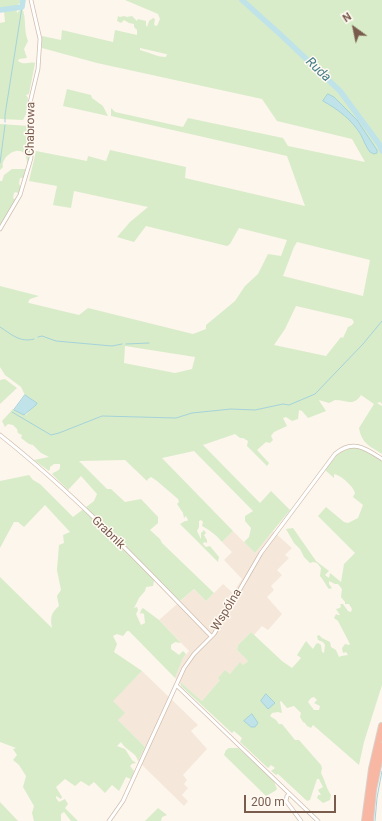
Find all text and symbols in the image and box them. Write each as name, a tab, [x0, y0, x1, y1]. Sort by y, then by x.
north arrow	[334, 8, 374, 48]
text: N	[340, 10, 354, 25]
water label: Ruda	[302, 55, 334, 85]
street label: Chabrowa	[23, 102, 39, 156]
street label: Grabnik	[88, 514, 128, 552]
street label: Wspólna	[209, 586, 245, 634]
scale bar	[246, 787, 338, 813]
text: 200 m	[251, 795, 285, 809]

